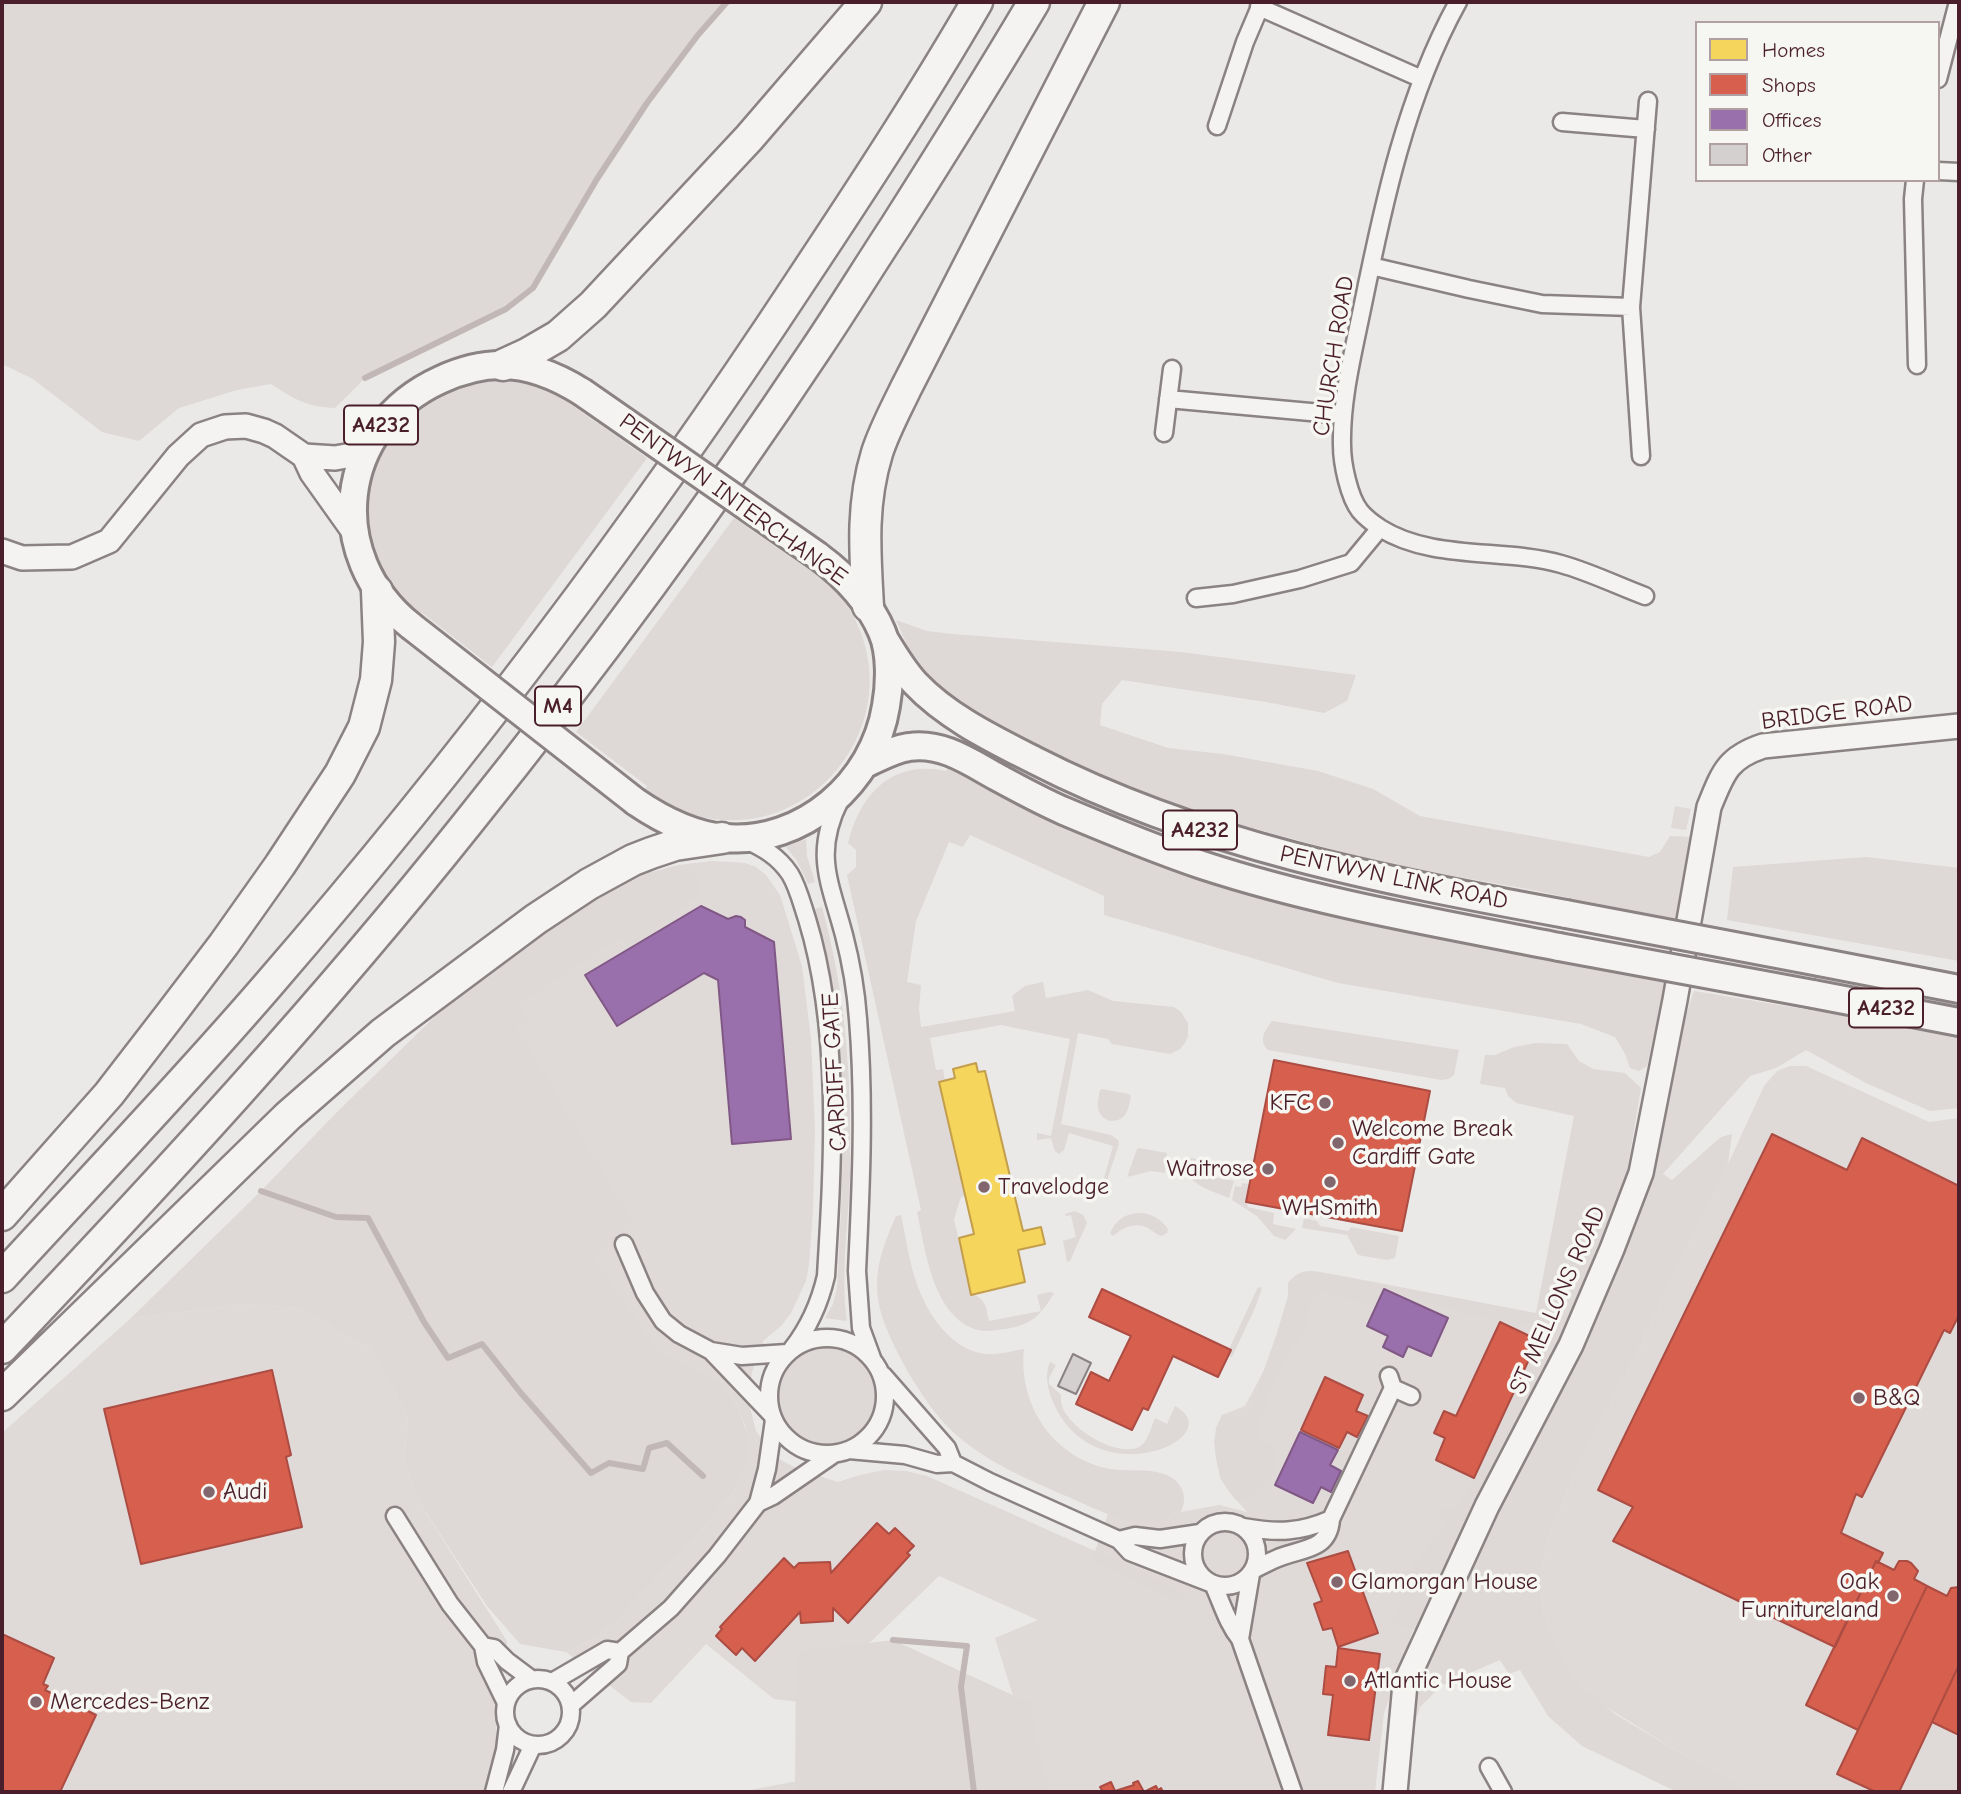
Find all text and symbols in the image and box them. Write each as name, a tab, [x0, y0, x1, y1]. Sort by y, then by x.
legend	[1695, 21, 1940, 182]
text: Homes	[1762, 38, 1825, 62]
text: Shops	[1762, 73, 1816, 97]
text: Offices	[1762, 108, 1821, 132]
text: Other	[1762, 143, 1812, 167]
street label: CHURCH ROAD	[1307, 274, 1361, 438]
road number: A4232	[344, 406, 418, 444]
street label: PENTWYN INTERCHANGE	[613, 408, 853, 592]
road number: M4	[535, 686, 581, 726]
street label: BRIDGE ROAD	[1760, 689, 1914, 737]
road number: A4232	[1163, 810, 1237, 850]
street label: PENTWYN LINK ROAD	[1277, 840, 1511, 916]
road number: A4232	[1849, 988, 1923, 1028]
street label: CARDIFF GATE	[816, 992, 854, 1152]
place label: KFC	[1270, 1089, 1311, 1117]
marker: KFC	[1317, 1095, 1333, 1111]
place label: Welcome Break Cardiff Gate	[1352, 1115, 1513, 1171]
marker: Welcome Break Cardiff Gate	[1330, 1135, 1346, 1151]
place label: Waitrose	[1167, 1155, 1254, 1183]
marker: Waitrose	[1260, 1161, 1276, 1177]
place label: Travelodge	[998, 1173, 1109, 1201]
marker: WHSmith	[1322, 1174, 1338, 1190]
marker: Travelodge	[976, 1179, 992, 1195]
place label: WHSmith	[1282, 1194, 1378, 1222]
street label: ST MELLONS ROAD	[1504, 1201, 1612, 1399]
place label: B&Q	[1873, 1384, 1920, 1412]
marker: B&Q	[1851, 1390, 1867, 1406]
place label: Audi	[223, 1478, 267, 1506]
marker: Audi	[201, 1484, 217, 1500]
place label: Glamorgan House	[1351, 1568, 1538, 1596]
place label: Oak Furnitureland	[1741, 1568, 1879, 1624]
marker: Glamorgan House	[1329, 1574, 1345, 1590]
marker: Oak Furnitureland	[1885, 1588, 1901, 1604]
place label: Atlantic House	[1364, 1667, 1512, 1695]
marker: Atlantic House	[1342, 1673, 1358, 1689]
place label: Mercedes-Benz	[50, 1688, 210, 1716]
marker: Mercedes-Benz	[28, 1694, 44, 1710]

